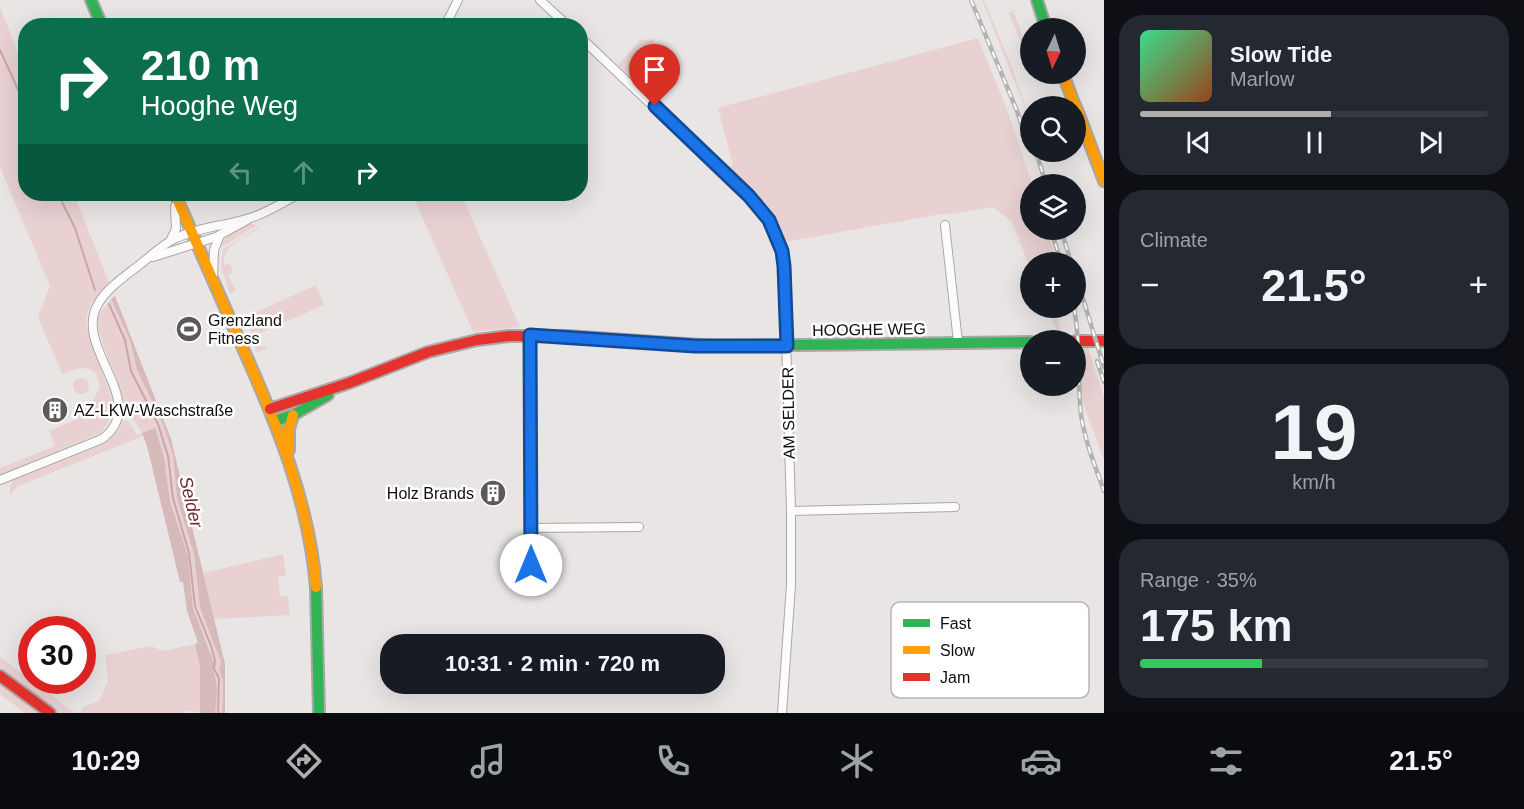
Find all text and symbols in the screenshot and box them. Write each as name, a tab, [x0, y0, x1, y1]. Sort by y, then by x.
north arrow	[1020, 18, 1086, 84]
map controls	[1020, 18, 1086, 396]
icon: right	[42, 42, 120, 120]
text: 210 m	[141, 42, 260, 89]
text: Slow Tide	[1230, 42, 1332, 67]
pin	[629, 44, 680, 106]
icon: arrive	[638, 53, 671, 86]
text: Marlow	[1230, 68, 1294, 90]
text: Hooghe Weg	[141, 91, 298, 121]
button: search	[1020, 96, 1086, 162]
icon: previous	[1182, 126, 1215, 159]
icon: pause	[1298, 126, 1331, 159]
icon: next	[1414, 126, 1447, 159]
icon: left	[224, 156, 257, 189]
icon: ahead	[287, 156, 320, 189]
icon: right	[350, 156, 383, 189]
button: layers	[1020, 174, 1086, 240]
text: Climate	[1140, 229, 1208, 251]
button: +	[1020, 252, 1086, 318]
text: 21.5°	[1261, 260, 1367, 311]
text: −	[1140, 266, 1159, 303]
text: +	[1469, 266, 1488, 303]
place label: Grenzland Fitness	[208, 312, 282, 347]
sports icon: Grenzland Fitness	[174, 314, 204, 344]
street label: HOOGHE WEG	[812, 320, 926, 339]
button: −	[1020, 330, 1086, 396]
street label: AM SELDER	[779, 367, 798, 459]
text: 19	[1271, 388, 1357, 476]
building icon: AZ-LKW-Waschstraße	[40, 395, 70, 425]
place label: AZ-LKW-Waschstraße	[74, 402, 233, 419]
text: km/h	[1292, 471, 1336, 493]
water label: Selder	[175, 474, 207, 531]
building icon: Holz Brands	[478, 478, 508, 508]
place label: Holz Brands	[387, 485, 474, 502]
position arrow	[499, 533, 563, 597]
text: Range · 35%	[1140, 569, 1257, 591]
text: 175 km	[1140, 600, 1293, 651]
legend	[891, 602, 1089, 698]
text: Fast	[940, 615, 972, 632]
speed limit sign: 30	[18, 616, 96, 694]
text: Slow	[940, 642, 975, 659]
text: 10:31 · 2 min · 720 m	[445, 651, 660, 676]
text: Jam	[940, 669, 970, 686]
icon: directions	[283, 740, 325, 782]
icon: music	[467, 740, 509, 782]
icon: phone	[652, 740, 694, 782]
icon: climate	[836, 740, 878, 782]
icon: car	[1020, 740, 1062, 782]
icon: filters	[1205, 740, 1247, 782]
text: 10:29	[71, 746, 140, 776]
text: 21.5°	[1389, 746, 1453, 776]

